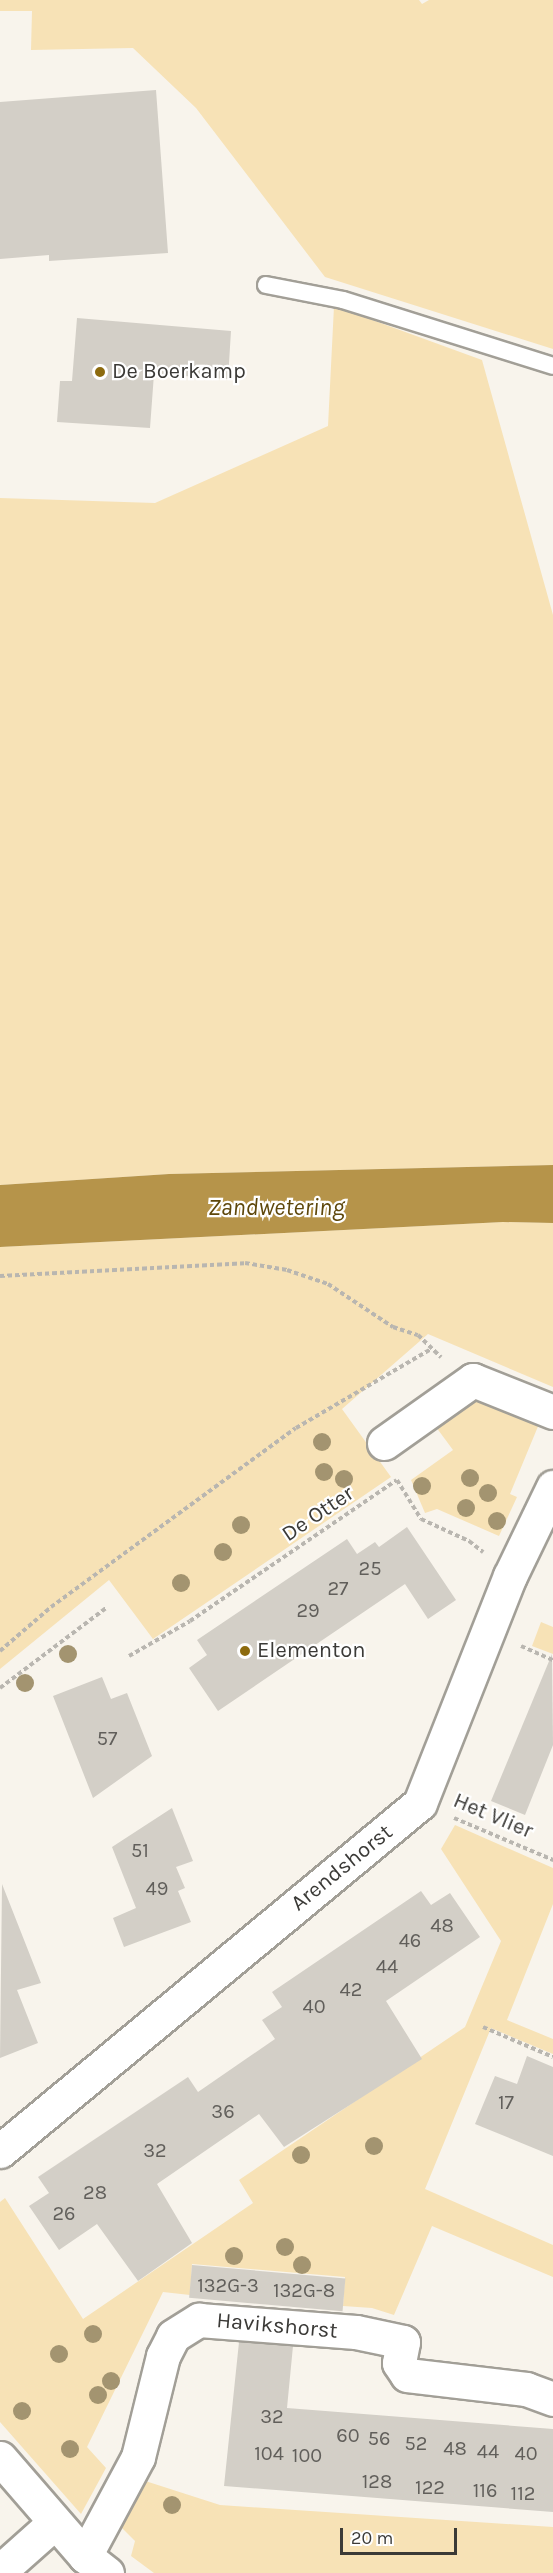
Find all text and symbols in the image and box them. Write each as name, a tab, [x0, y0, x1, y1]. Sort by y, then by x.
place label: De Boerkamp	[112, 359, 246, 385]
marker: De Boerkamp	[93, 365, 107, 379]
water label: Zandwetering	[208, 1194, 344, 1222]
street label: De Otter	[277, 1480, 359, 1548]
house number: 25	[359, 1556, 381, 1580]
house number: 27	[328, 1576, 348, 1600]
house number: 29	[296, 1598, 320, 1622]
place label: Elementon	[257, 1638, 366, 1664]
marker: Elementon	[238, 1644, 252, 1658]
house number: 57	[97, 1726, 117, 1750]
street label: Het Vlier	[449, 1787, 537, 1845]
street label: Arendshorst	[286, 1819, 398, 1917]
house number: 51	[131, 1838, 149, 1862]
house number: 49	[146, 1876, 168, 1900]
house number: 48	[430, 1913, 454, 1937]
house number: 46	[399, 1928, 421, 1952]
house number: 44	[376, 1954, 398, 1978]
house number: 42	[340, 1977, 362, 2001]
house number: 40	[302, 1994, 326, 2018]
house number: 17	[498, 2090, 514, 2114]
house number: 36	[211, 2099, 235, 2123]
house number: 32	[143, 2138, 167, 2162]
house number: 28	[83, 2180, 107, 2204]
house number: 26	[52, 2201, 76, 2225]
house number: 132G-3	[197, 2273, 259, 2297]
house number: 132G-8	[273, 2278, 335, 2302]
street label: Havikshorst	[215, 2308, 339, 2344]
house number: 32	[260, 2404, 284, 2428]
house number: 60	[336, 2423, 360, 2447]
house number: 56	[368, 2426, 390, 2450]
house number: 52	[405, 2431, 427, 2455]
house number: 48	[443, 2436, 467, 2460]
house number: 44	[477, 2439, 499, 2463]
house number: 104	[254, 2441, 284, 2465]
house number: 40	[514, 2441, 538, 2465]
house number: 100	[292, 2443, 322, 2467]
house number: 128	[362, 2469, 392, 2493]
house number: 122	[415, 2475, 445, 2499]
house number: 116	[473, 2478, 497, 2502]
house number: 112	[511, 2481, 535, 2505]
scale bar	[343, 2516, 460, 2554]
text: 20 m	[351, 2527, 393, 2549]

